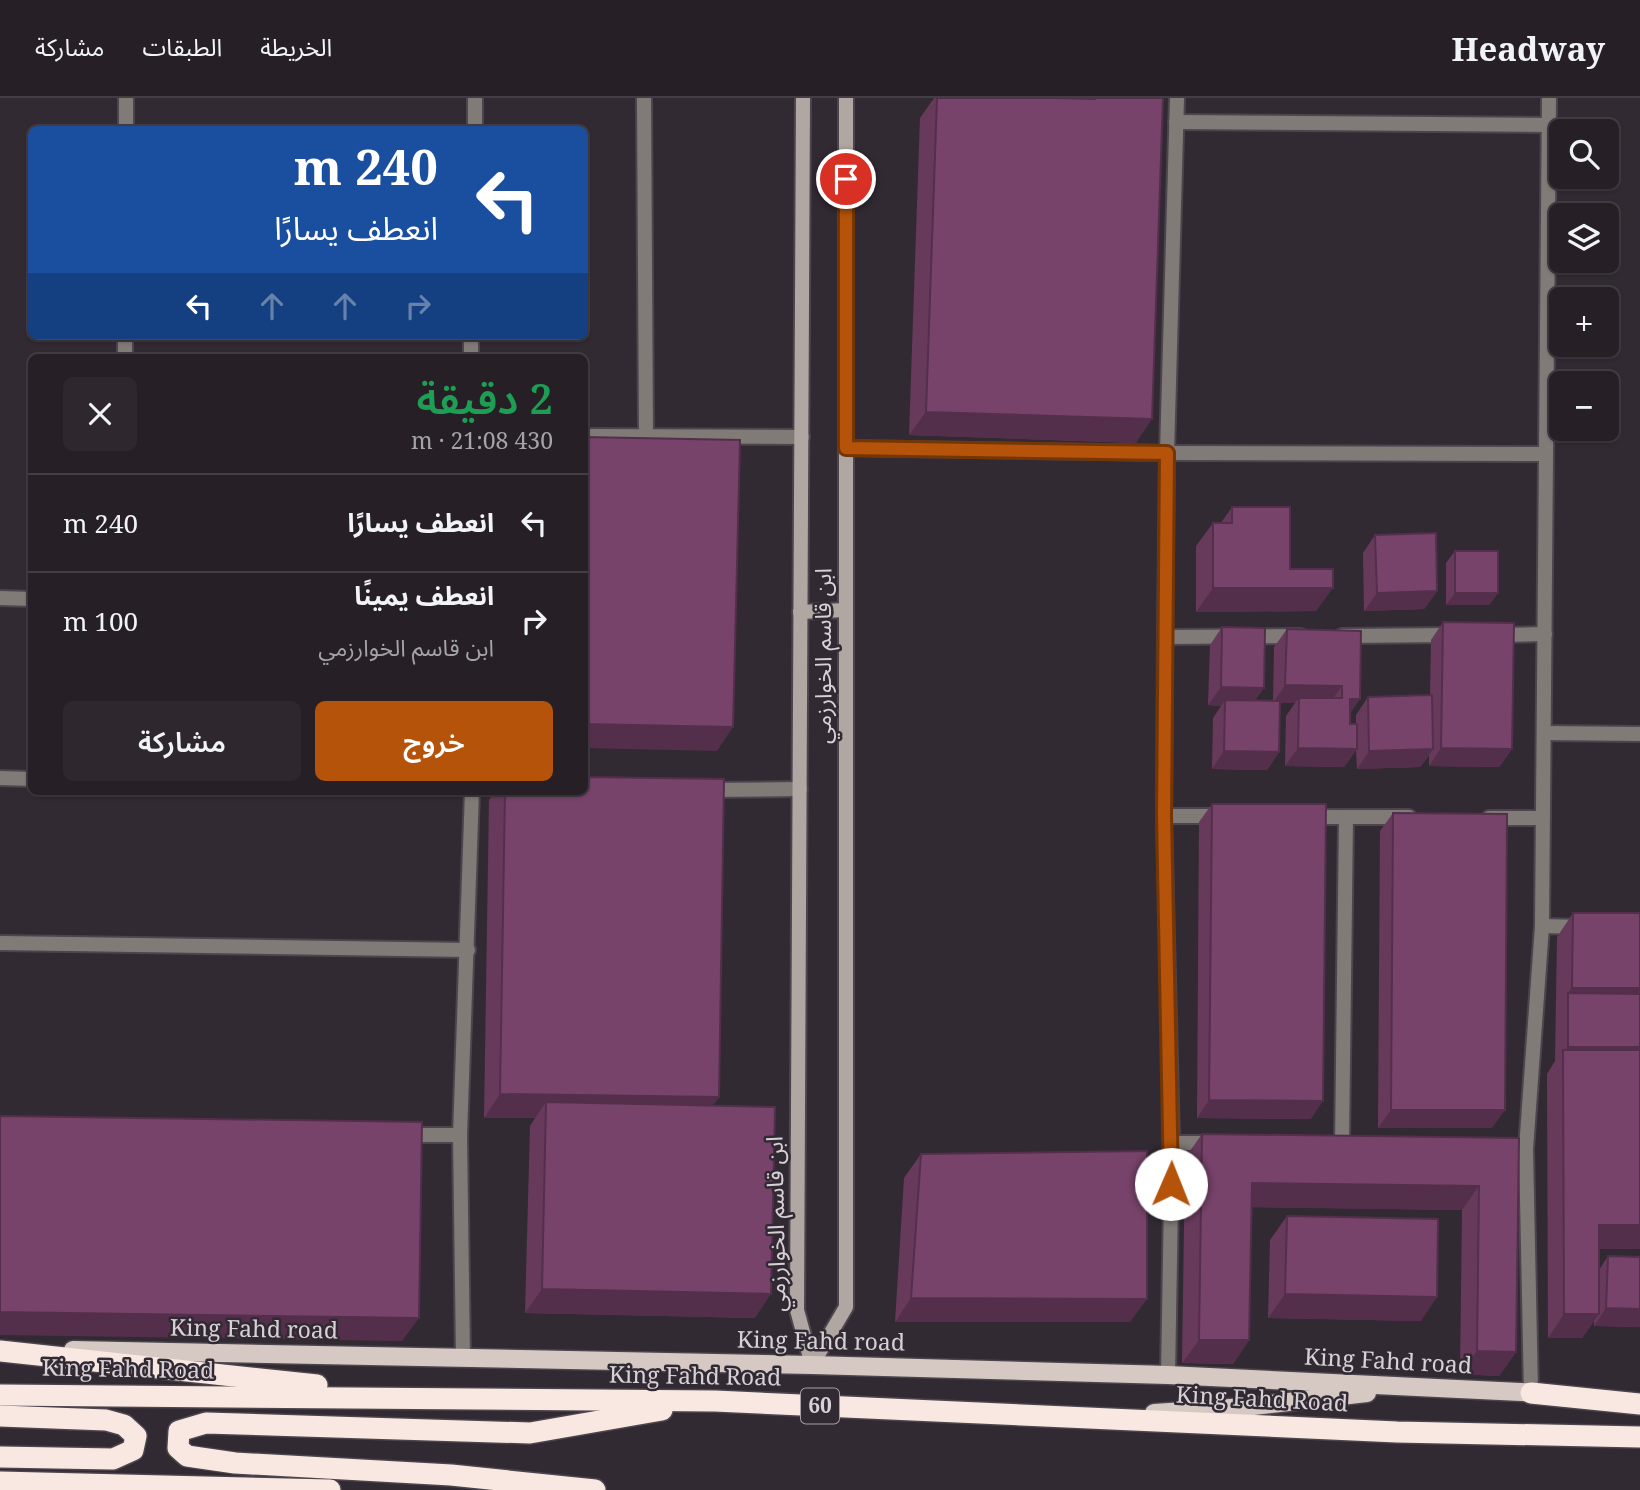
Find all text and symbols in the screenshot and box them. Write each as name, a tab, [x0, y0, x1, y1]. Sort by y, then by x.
text: Headway	[1451, 26, 1605, 71]
text: مشاركة	[35, 30, 104, 63]
text: الطبقات	[142, 30, 222, 63]
text: الخريطة	[260, 30, 332, 63]
map controls	[1549, 119, 1619, 441]
button: search	[1549, 119, 1619, 189]
text: 240 m	[294, 133, 438, 199]
pin	[816, 149, 876, 209]
icon: left	[462, 154, 553, 245]
icon: arrive	[827, 160, 865, 198]
button: layers	[1549, 203, 1619, 273]
text: انعطف يسارًا	[274, 206, 438, 249]
icon: left	[180, 287, 218, 325]
icon: ahead	[253, 287, 291, 325]
icon: ahead	[326, 287, 364, 325]
icon: right	[399, 287, 437, 325]
button: +	[1549, 287, 1619, 357]
text: 2 دقيقة	[417, 369, 553, 426]
button: −	[1549, 371, 1619, 441]
button: close	[63, 377, 137, 451]
text: 430 m · 21:08	[411, 424, 553, 456]
text: انعطف يسارًا	[348, 504, 494, 540]
icon: left	[515, 504, 553, 542]
text: 240 m	[63, 505, 138, 541]
street label: ابن قاسم الخوارزمي	[806, 568, 840, 744]
text: انعطف يمينًا	[354, 577, 494, 613]
icon: right	[515, 602, 553, 640]
text: 100 m	[63, 603, 138, 639]
text: ابن قاسم الخوارزمي	[318, 631, 494, 663]
button: مشاركة	[63, 701, 301, 781]
button: خروج	[315, 701, 553, 781]
street label: ابن قاسم الخوارزمي	[757, 1136, 795, 1312]
position arrow	[1134, 1147, 1208, 1221]
street label: King Fahd road	[170, 1311, 338, 1345]
street label: King Fahd road	[737, 1323, 905, 1357]
street label: King Fahd road	[1303, 1340, 1473, 1380]
street label: King Fahd Road	[42, 1350, 214, 1386]
street label: King Fahd Road	[609, 1357, 781, 1393]
street label: King Fahd Road	[1175, 1378, 1349, 1418]
road number: 60	[801, 1388, 839, 1424]

